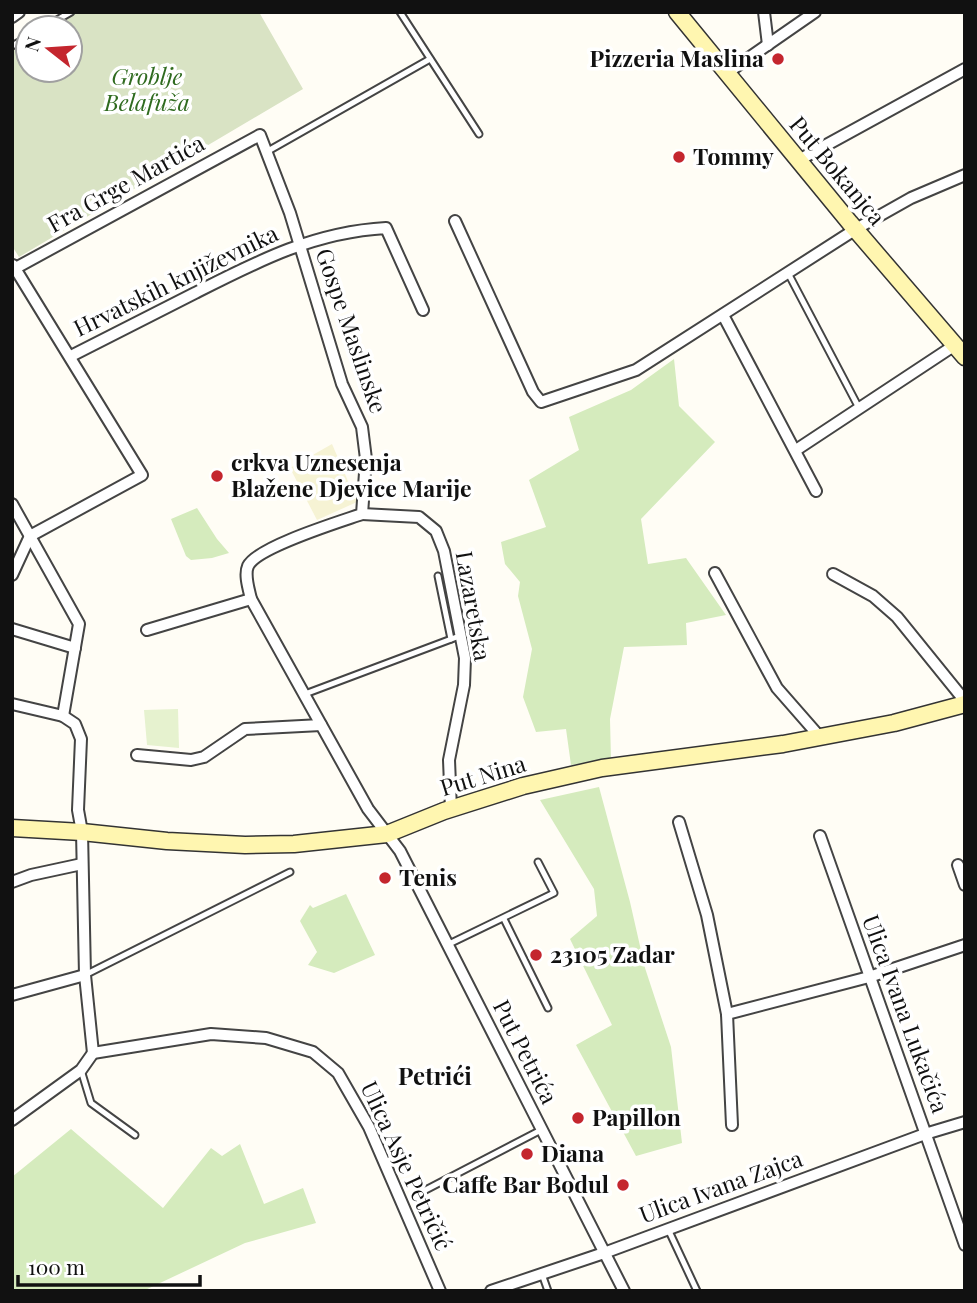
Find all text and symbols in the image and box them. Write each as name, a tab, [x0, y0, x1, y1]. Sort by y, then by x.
north arrow	[14, 14, 84, 84]
text: N	[17, 33, 46, 54]
place label: Pizzeria Maslina	[589, 42, 764, 73]
marker: Pizzeria Maslina	[770, 51, 786, 67]
park label: Groblje Belafuža	[103, 60, 190, 117]
street label: Put Bokanjca	[783, 109, 893, 231]
street label: Fra Grge Martića	[41, 126, 210, 239]
place label: Tommy	[693, 140, 774, 171]
marker: Tommy	[671, 149, 687, 165]
street label: Hrvatskih književnika	[68, 216, 283, 343]
street label: Gospe Maslinske	[310, 244, 395, 417]
place label: crkva Uznesenja Blažene Djevice Marije	[231, 446, 472, 503]
marker: crkva Uznesenja Blažene Djevice Marije	[209, 468, 225, 484]
street label: Lazaretska	[450, 548, 499, 664]
street label: Put Nina	[436, 747, 530, 802]
place label: Tenis	[399, 861, 457, 892]
marker: Tenis	[377, 870, 393, 886]
street label: Ulica Ivana Lukačića	[856, 910, 957, 1117]
place label: 23105 Zadar	[550, 938, 675, 969]
marker: 23105 Zadar	[528, 947, 544, 963]
street label: Put Petrića	[487, 994, 566, 1109]
district label: Petrići	[398, 1059, 472, 1091]
street label: Ulica Asje Petričić	[355, 1076, 460, 1255]
place label: Papillon	[592, 1101, 681, 1132]
marker: Papillon	[570, 1110, 586, 1126]
place label: Diana	[541, 1137, 604, 1168]
street label: Ulica Ivana Zajca	[635, 1142, 807, 1229]
marker: Diana	[519, 1146, 535, 1162]
place label: Caffe Bar Bodul	[442, 1168, 609, 1199]
marker: Caffe Bar Bodul	[615, 1177, 631, 1193]
scale bar	[18, 1244, 200, 1288]
text: 100 m	[28, 1252, 85, 1280]

